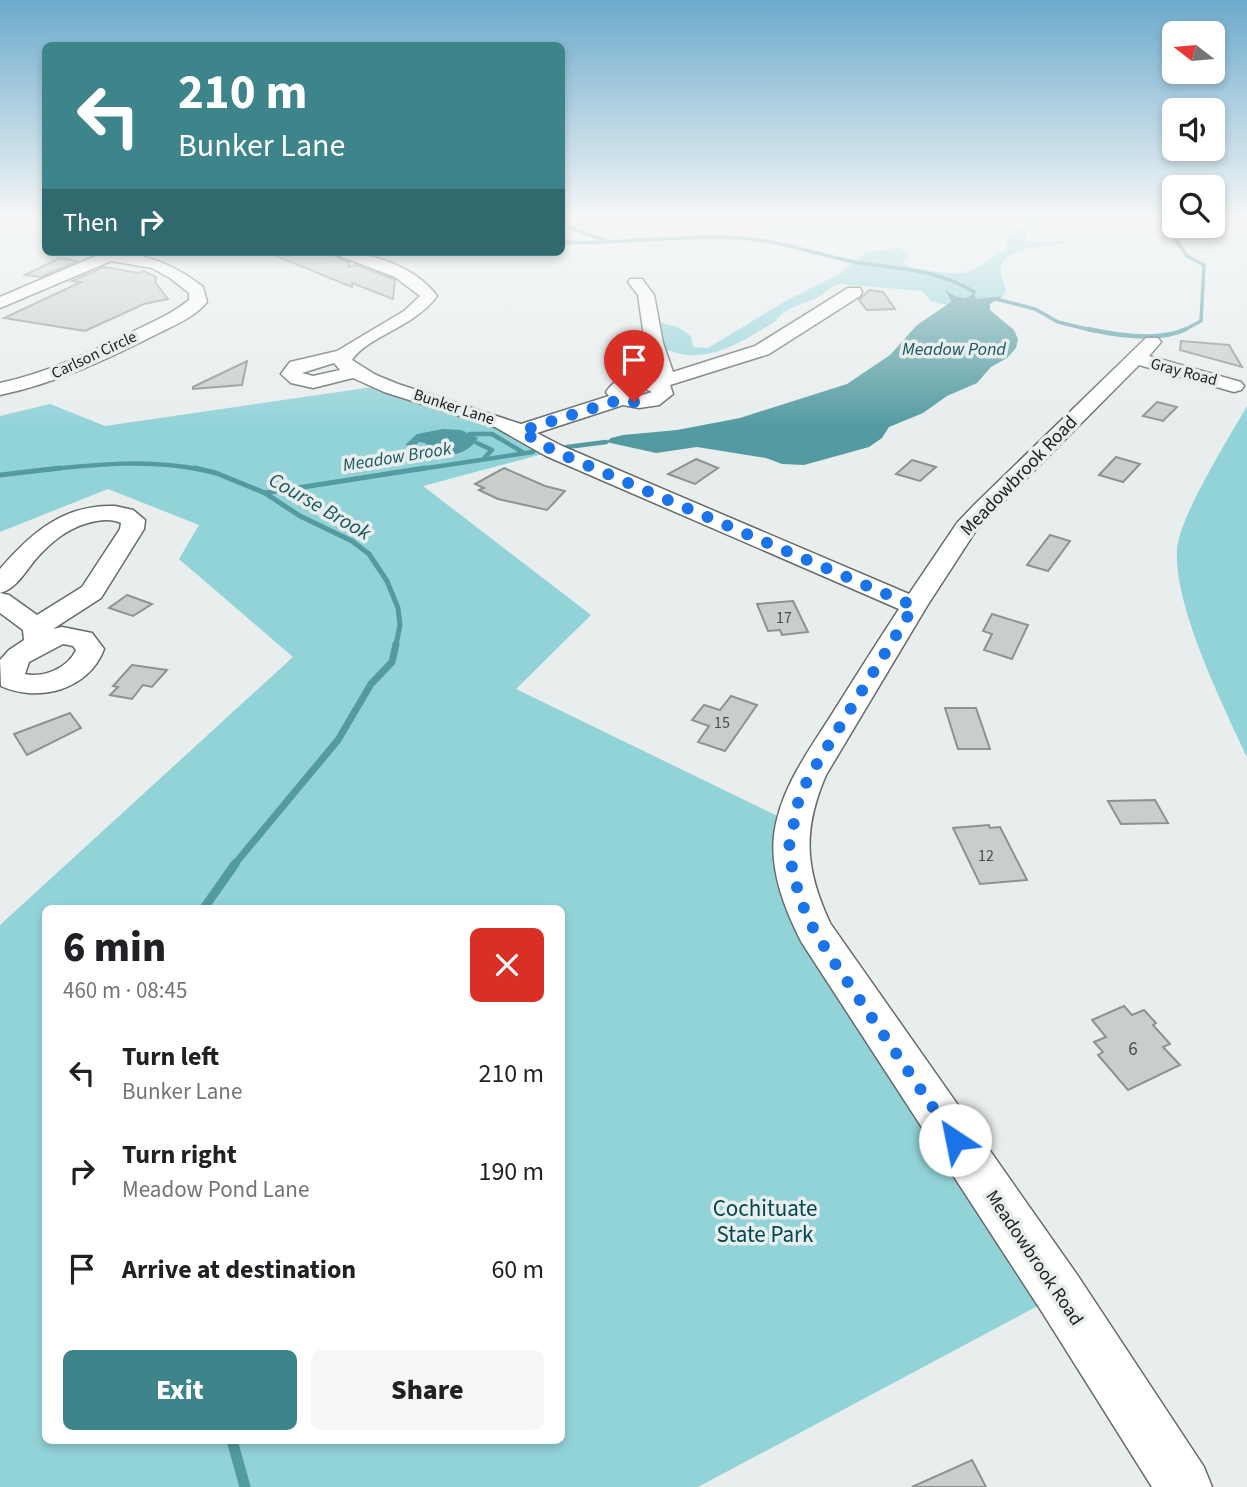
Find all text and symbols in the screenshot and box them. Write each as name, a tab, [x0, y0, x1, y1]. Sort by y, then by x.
north arrow	[1162, 21, 1225, 84]
map controls	[1162, 21, 1225, 238]
text: 210 m	[178, 58, 307, 128]
icon: left	[63, 70, 154, 161]
button: sound	[1162, 98, 1225, 161]
text: Bunker Lane	[178, 123, 345, 169]
button: search	[1162, 175, 1225, 238]
icon: right	[132, 203, 170, 241]
text: Then	[63, 204, 118, 241]
street label: Carlson Circle	[48, 326, 140, 384]
pin	[604, 330, 664, 402]
water label: Meadow Pond	[902, 337, 1006, 362]
icon: arrive	[615, 341, 653, 379]
street label: Gray Road	[1148, 353, 1220, 391]
street label: Bunker Lane	[411, 384, 497, 430]
street label: Meadowbrook Road	[954, 410, 1084, 542]
water label: Meadow Brook	[341, 436, 453, 478]
water label: Course Brook	[263, 465, 378, 548]
house number: 17	[776, 607, 792, 629]
house number: 15	[714, 712, 730, 734]
house number: 12	[978, 845, 994, 867]
text: 6 min	[63, 918, 166, 978]
button: close	[470, 928, 544, 1002]
text: 460 m · 08:45	[63, 974, 187, 1007]
house number: 6	[1128, 1036, 1138, 1063]
text: Turn left	[122, 1038, 219, 1075]
icon: left	[63, 1054, 101, 1092]
text: 210 m	[478, 1055, 544, 1092]
text: Bunker Lane	[122, 1075, 242, 1108]
position arrow	[918, 1103, 992, 1177]
text: Turn right	[122, 1136, 237, 1173]
icon: right	[63, 1152, 101, 1190]
text: 190 m	[478, 1153, 544, 1190]
text: Meadow Pond Lane	[122, 1173, 309, 1206]
street label: Meadowbrook Road	[978, 1185, 1090, 1331]
park label: Cochituate State Park	[713, 1192, 817, 1251]
icon: arrive	[63, 1250, 101, 1288]
text: Arrive at destination	[122, 1251, 356, 1288]
text: 60 m	[491, 1251, 544, 1288]
button: Exit	[63, 1350, 297, 1430]
button: Share	[311, 1350, 544, 1430]

